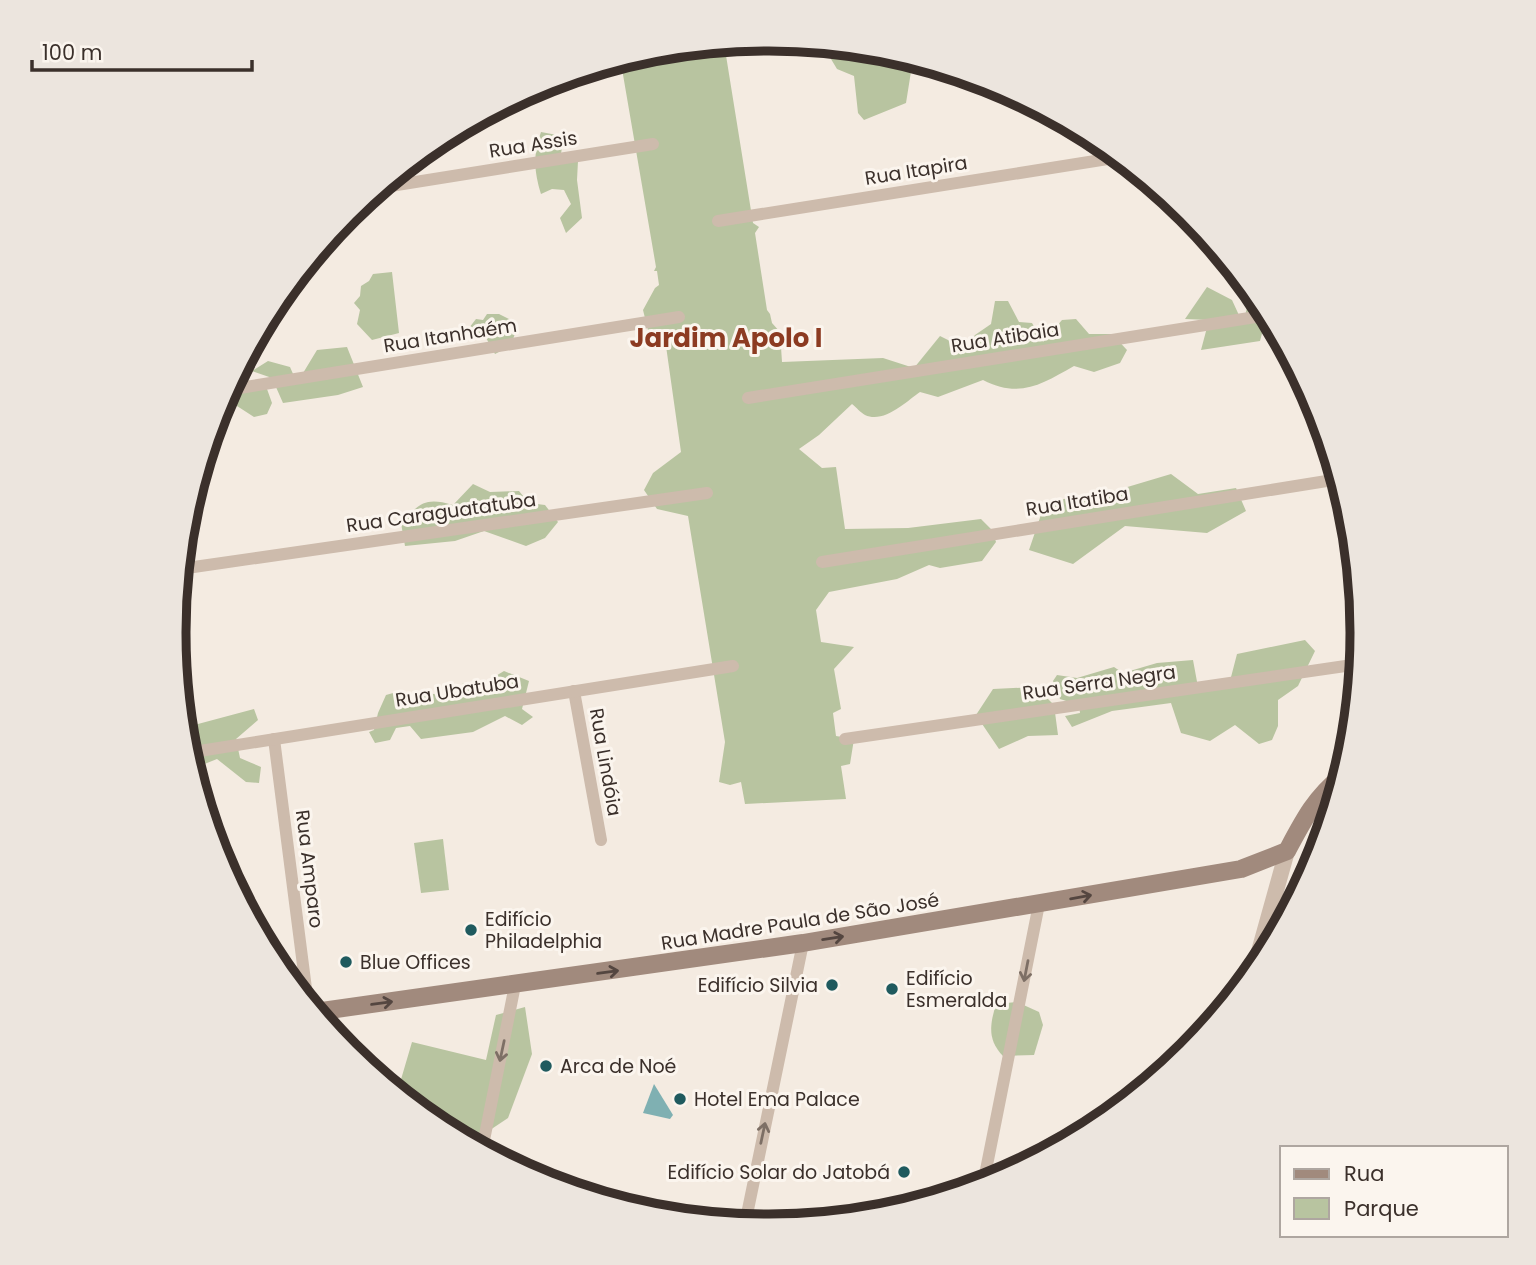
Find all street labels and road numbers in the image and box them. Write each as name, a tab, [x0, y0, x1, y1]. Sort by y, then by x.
street label: Rua Assis	[487, 124, 579, 165]
street label: Rua Itapira	[863, 149, 969, 192]
street label: Rua Itanhaém	[382, 312, 519, 359]
street label: Rua Atibaia	[949, 316, 1061, 359]
street label: Rua Itatiba	[1024, 480, 1130, 523]
street label: Rua Caraguatatuba	[344, 486, 538, 539]
street label: Rua Serra Negra	[1021, 658, 1177, 707]
street label: Rua Ubatuba	[393, 667, 521, 714]
street label: Rua Lindóia	[583, 706, 628, 818]
street label: Rua Amparo	[289, 808, 330, 930]
street label: Rua Madre Paula de São José	[659, 886, 941, 957]

